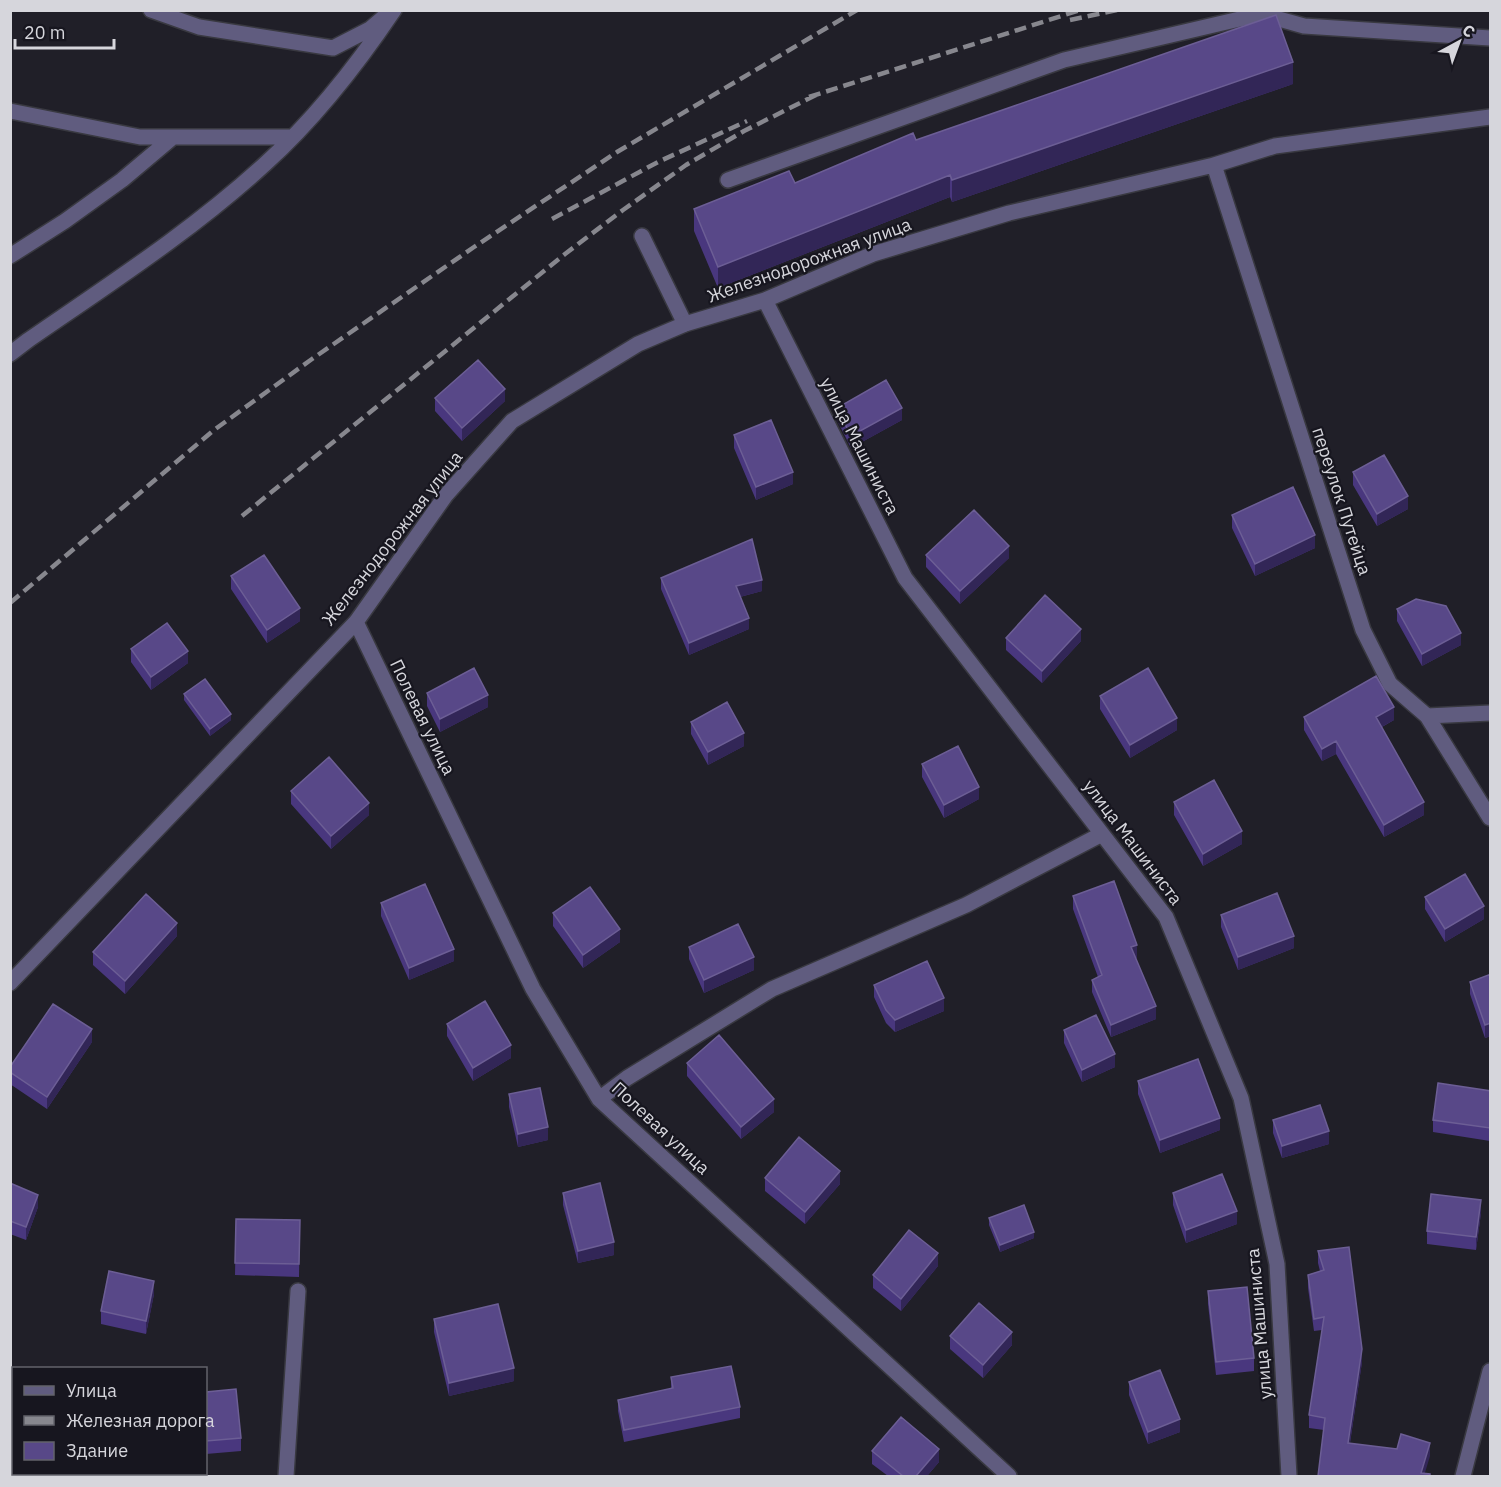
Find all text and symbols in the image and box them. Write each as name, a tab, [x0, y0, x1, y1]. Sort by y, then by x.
scale bar	[15, 12, 114, 50]
north arrow	[1429, 12, 1489, 72]
text: С	[1458, 20, 1479, 42]
text: 20 m	[24, 21, 66, 44]
street label: Железнодорожная улица	[704, 212, 915, 308]
street label: улица Машиниста	[815, 373, 905, 519]
street label: переулок Путейца	[1307, 424, 1377, 578]
street label: Железнодорожная улица	[317, 446, 468, 630]
street label: Полевая улица	[385, 655, 461, 779]
street label: улица Машиниста	[1078, 775, 1188, 910]
street label: Полевая улица	[607, 1077, 715, 1180]
street label: улица Машиниста	[1241, 1247, 1277, 1400]
legend	[12, 1367, 207, 1475]
text: Улица	[66, 1379, 117, 1402]
text: Железная дорога	[66, 1409, 215, 1432]
text: Здание	[66, 1439, 128, 1462]

